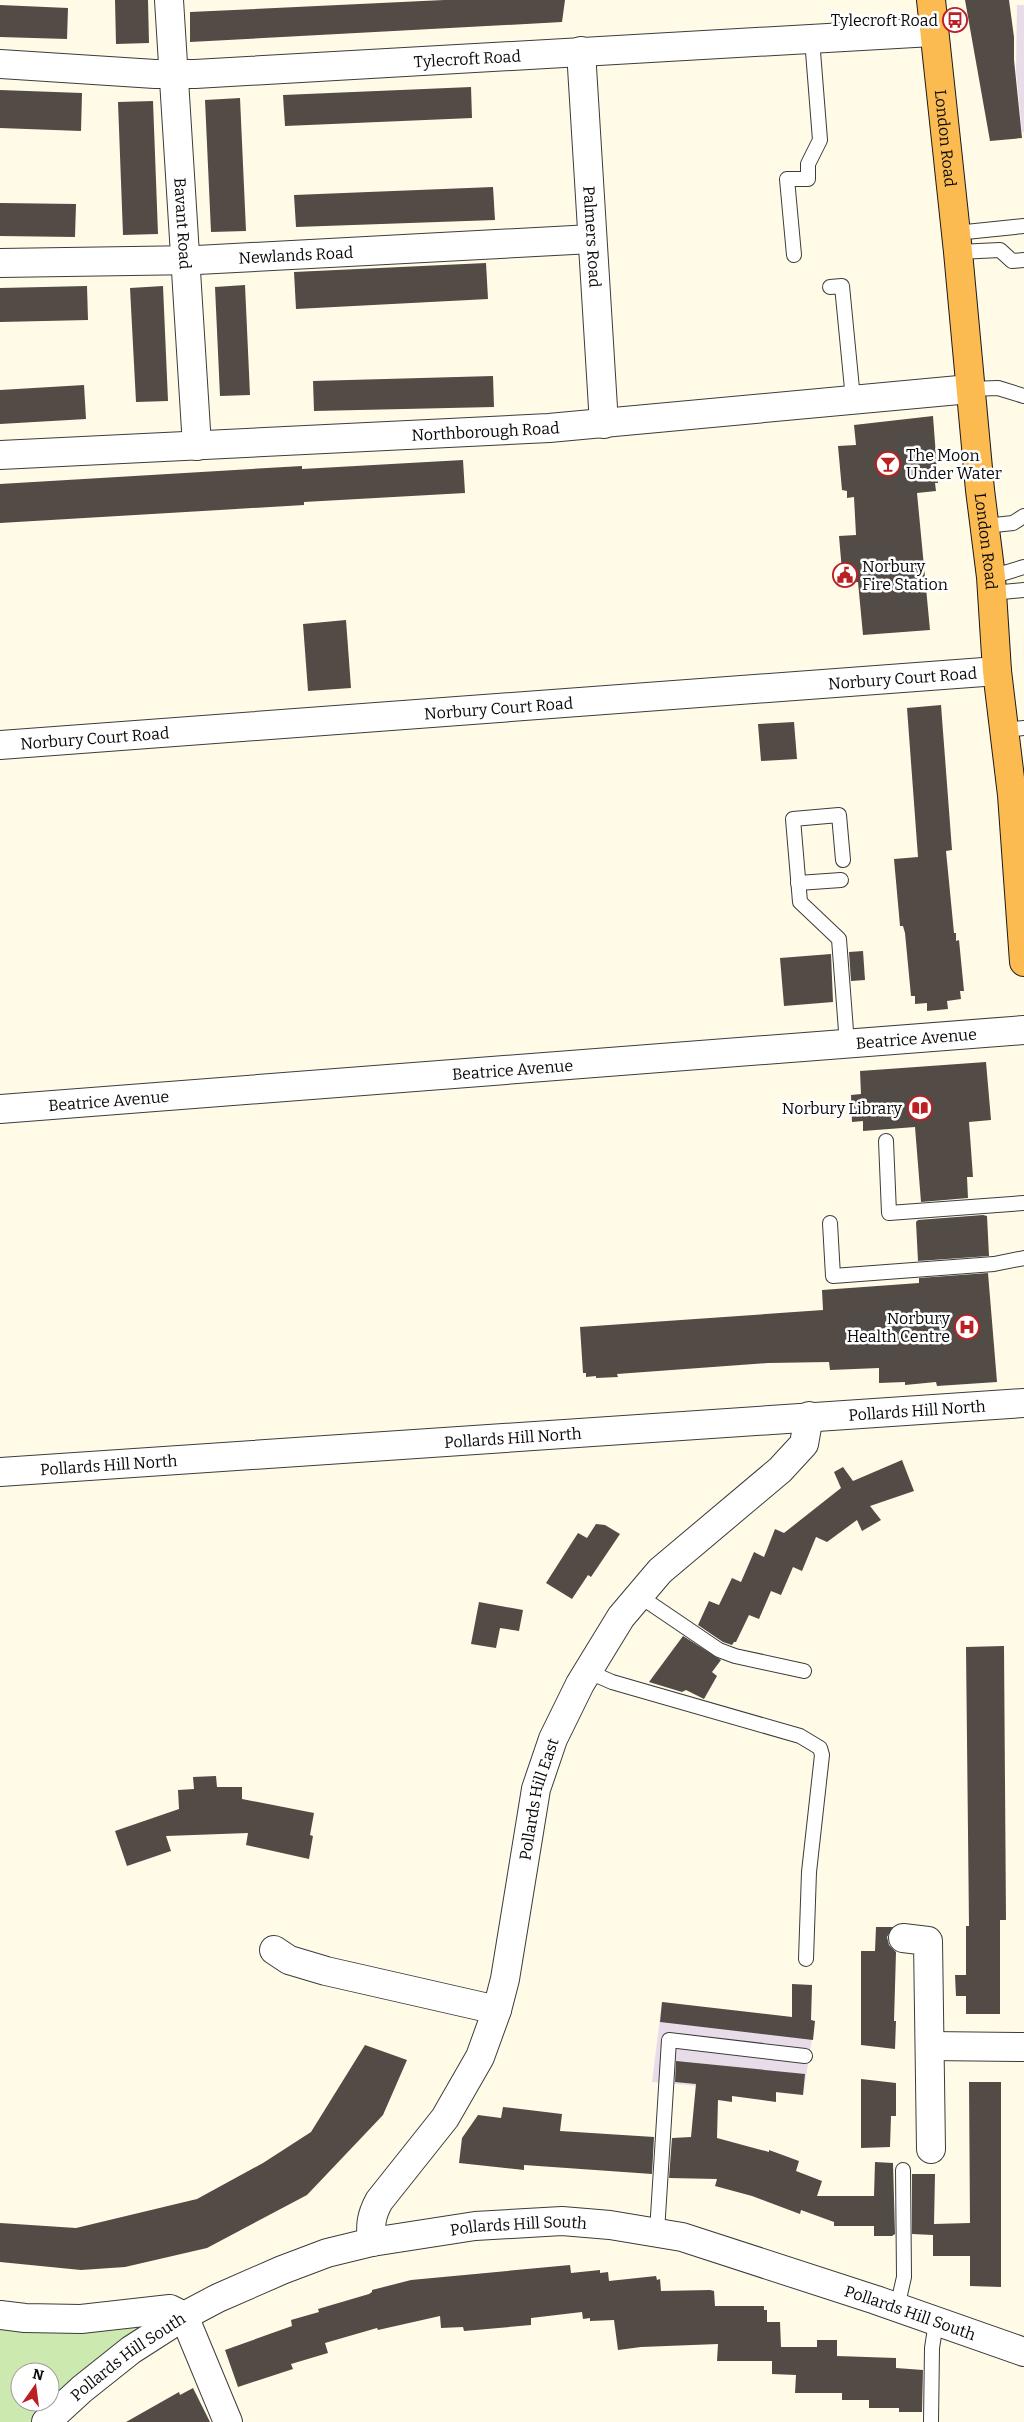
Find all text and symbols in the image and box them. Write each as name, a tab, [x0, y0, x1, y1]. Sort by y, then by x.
bus stop icon: Tylecroft Road	[942, 7, 968, 33]
place label: Tylecroft Road	[831, 11, 939, 30]
street label: Tylecroft Road	[413, 46, 522, 71]
street label: London Road	[931, 89, 961, 188]
street label: Bavant Road	[171, 177, 195, 271]
street label: Palmers Road	[580, 185, 605, 289]
street label: Newlands Road	[238, 242, 354, 267]
street label: Northborough Road	[411, 418, 561, 444]
place label: The Moon Under Water	[906, 446, 1002, 483]
bar icon: The Moon Under Water	[875, 451, 901, 477]
street label: London Road	[971, 491, 1001, 591]
place label: Norbury Fire Station	[862, 557, 948, 594]
public building icon: Norbury Fire Station	[832, 562, 858, 588]
street label: Norbury Court Road	[827, 663, 978, 693]
street label: Norbury Court Road	[423, 693, 574, 723]
street label: Norbury Court Road	[20, 723, 170, 753]
street label: Beatrice Avenue	[855, 1024, 977, 1052]
street label: Beatrice Avenue	[451, 1055, 574, 1084]
street label: Beatrice Avenue	[47, 1086, 170, 1115]
library icon: Norbury Library	[907, 1095, 933, 1121]
place label: Norbury Library	[782, 1099, 903, 1118]
place label: Norbury Health Centre	[847, 1309, 951, 1346]
hospital icon: Norbury Health Centre	[954, 1314, 980, 1340]
street label: Pollards Hill North	[848, 1396, 986, 1424]
street label: Pollards Hill North	[444, 1423, 582, 1452]
street label: Pollards Hill North	[39, 1451, 178, 1479]
street label: Pollards Hill East	[515, 1735, 562, 1861]
street label: Pollards Hill South	[449, 2212, 588, 2239]
street label: Pollards Hill South	[842, 2281, 978, 2344]
street label: Pollards Hill South	[66, 2308, 189, 2404]
north arrow	[10, 2362, 60, 2412]
text: N	[31, 2365, 46, 2384]

